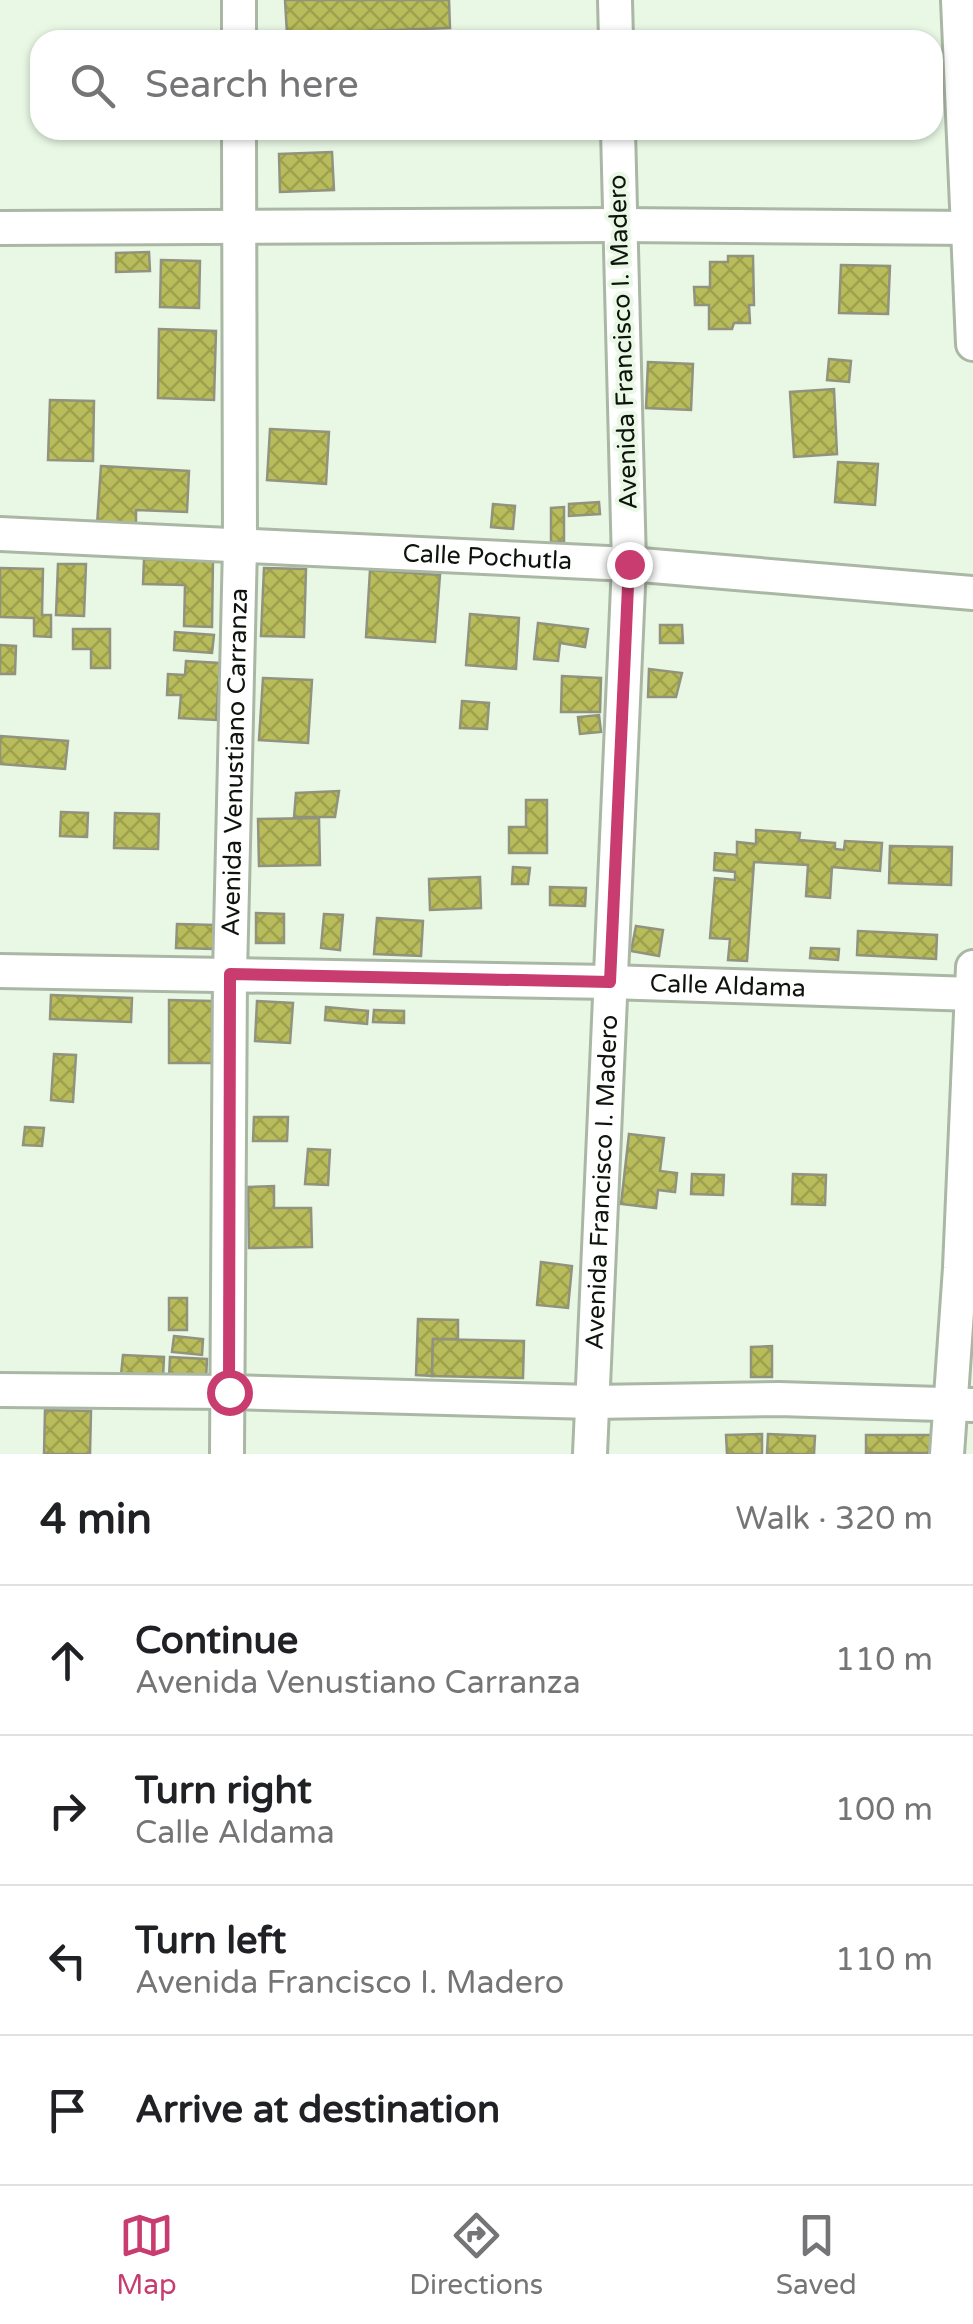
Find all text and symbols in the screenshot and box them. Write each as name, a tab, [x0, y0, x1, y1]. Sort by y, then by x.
search box	[30, 30, 943, 140]
icon: search	[65, 58, 120, 113]
text: Search here	[145, 62, 359, 108]
street label: Avenida Francisco I. Madero	[602, 174, 644, 510]
street label: Calle Pochutla	[402, 538, 573, 576]
route end	[607, 542, 653, 588]
street label: Avenida Venustiano Carranza	[216, 588, 254, 937]
street label: Calle Aldama	[649, 968, 806, 1003]
street label: Avenida Francisco I. Madero	[580, 1014, 624, 1351]
route start	[207, 1370, 253, 1416]
text: 4 min	[40, 1494, 152, 1545]
text: Walk · 320 m	[736, 1500, 933, 1538]
text: Continue	[135, 1618, 298, 1664]
icon: ahead	[40, 1633, 95, 1688]
text: 110 m	[835, 1641, 933, 1679]
text: Avenida Venustiano Carranza	[135, 1664, 581, 1702]
text: Turn right	[135, 1768, 312, 1814]
icon: right	[40, 1783, 95, 1838]
text: 100 m	[835, 1791, 933, 1829]
text: Calle Aldama	[135, 1814, 335, 1852]
text: Turn left	[135, 1918, 286, 1964]
icon: left	[40, 1933, 95, 1988]
text: 110 m	[835, 1941, 933, 1979]
text: Avenida Francisco I. Madero	[135, 1964, 564, 2002]
icon: arrive	[40, 2083, 95, 2138]
text: Arrive at destination	[135, 2087, 500, 2133]
tab: Map	[116, 2208, 177, 2302]
tab: Directions	[409, 2208, 543, 2302]
tab: Saved	[776, 2208, 857, 2302]

